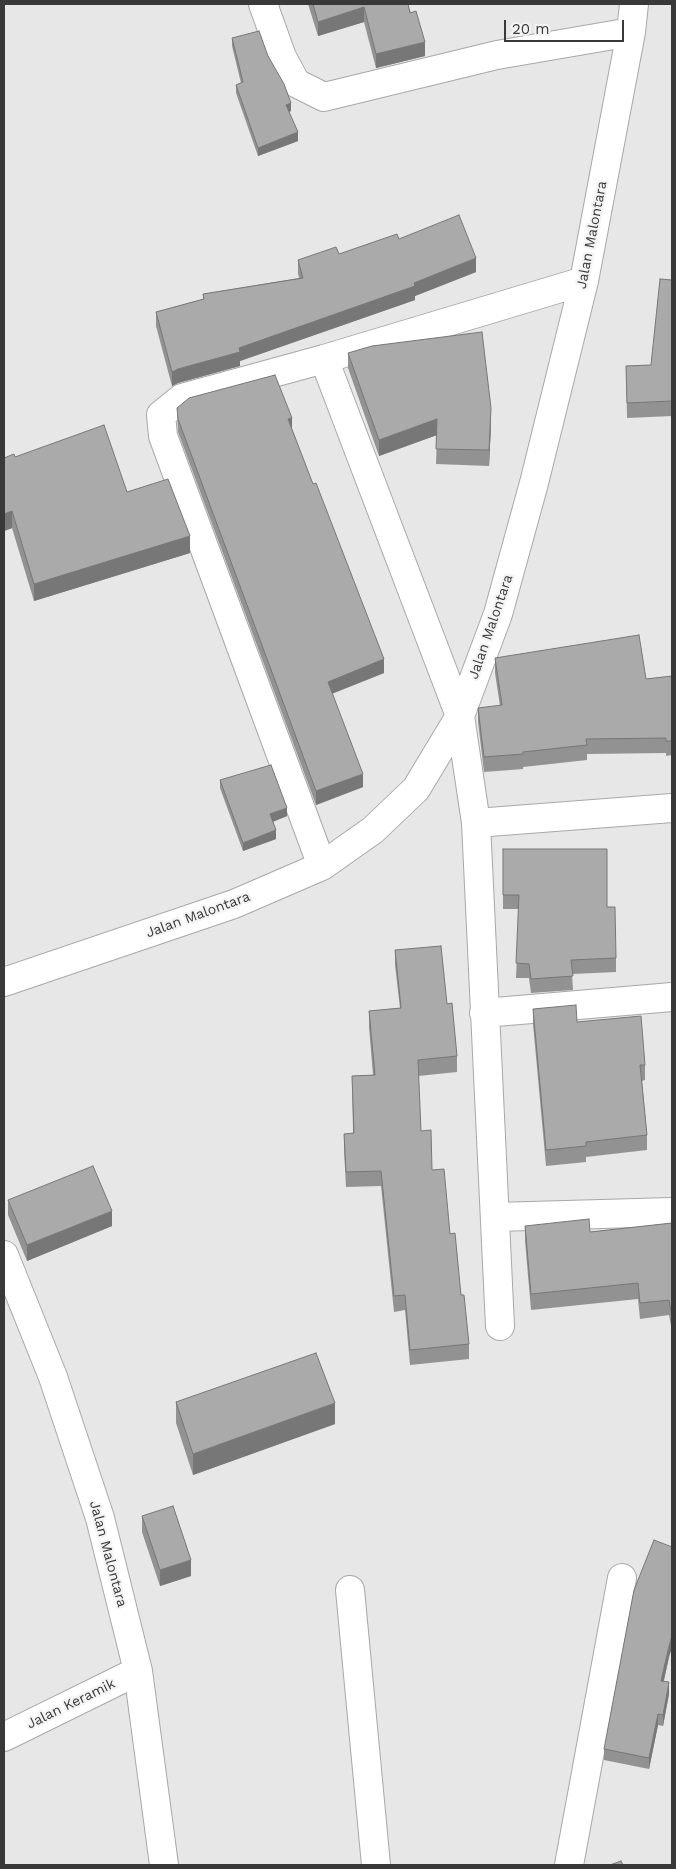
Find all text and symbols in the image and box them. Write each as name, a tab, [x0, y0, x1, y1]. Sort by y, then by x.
scale bar	[506, 10, 626, 42]
text: 20 m	[512, 20, 550, 38]
street label: Jalan Malontara	[573, 180, 611, 290]
street label: Jalan Malontara	[465, 572, 517, 682]
street label: Jalan Malontara	[144, 888, 252, 942]
street label: Jalan Malontara	[86, 1499, 130, 1609]
street label: Jalan Keramik	[24, 1675, 118, 1733]

